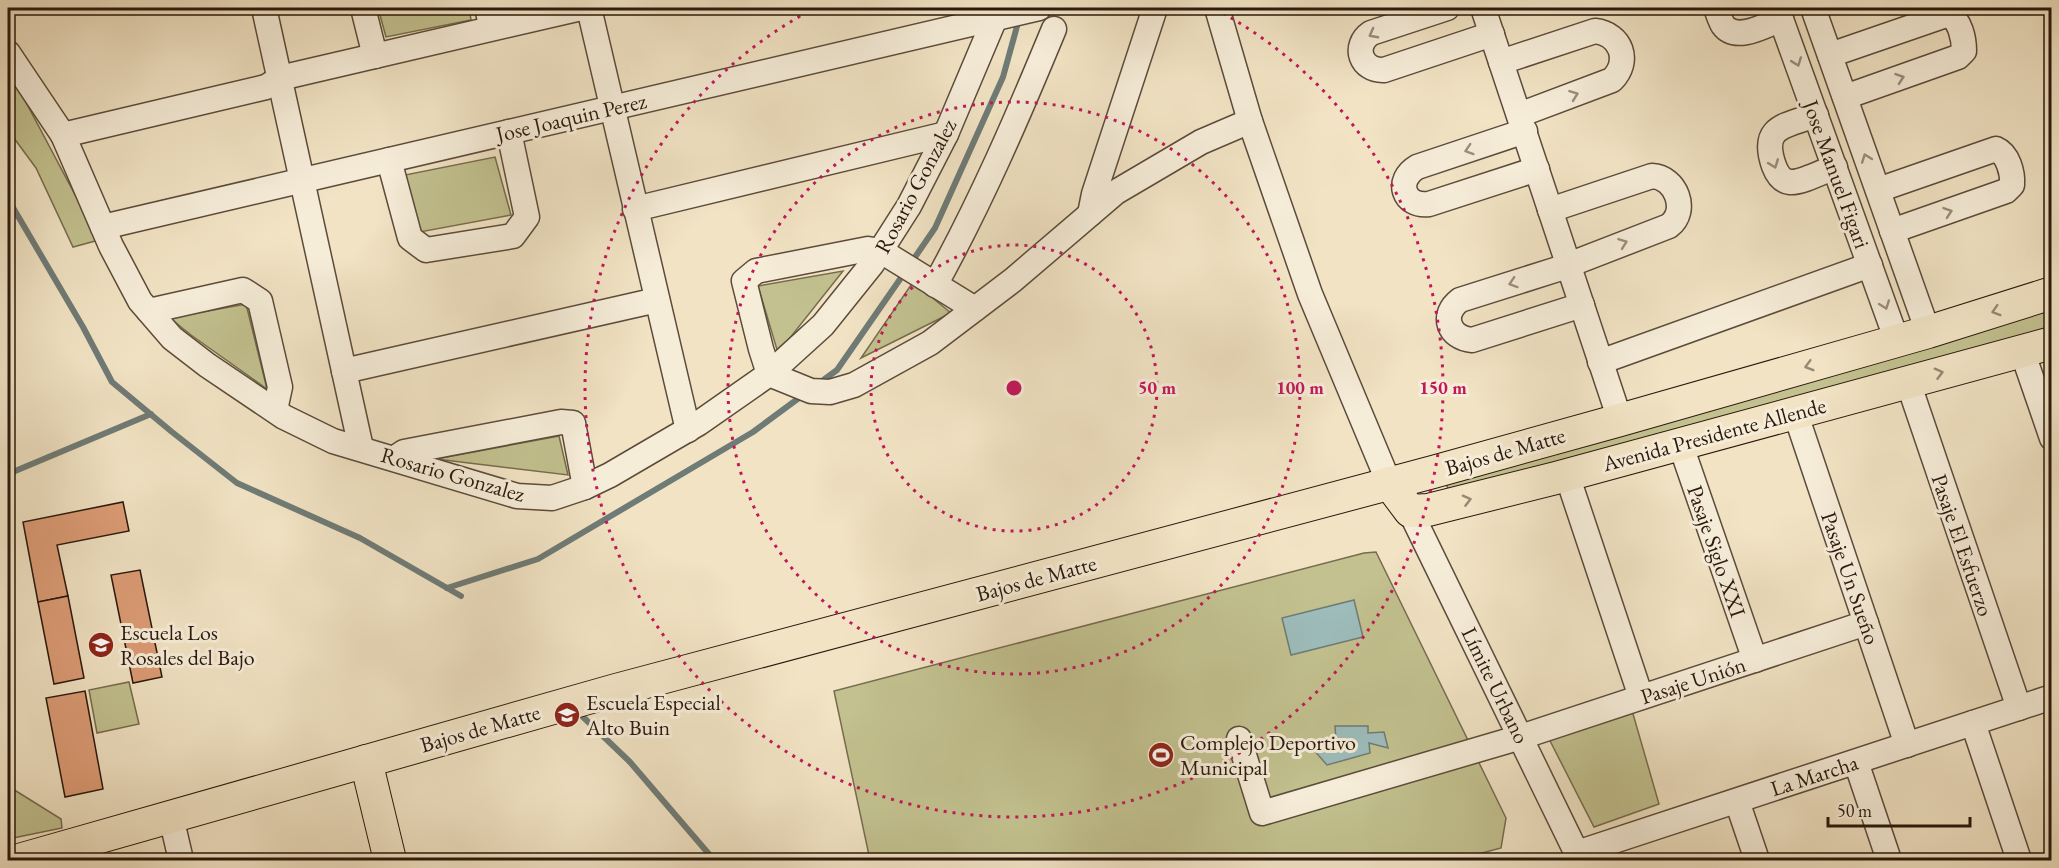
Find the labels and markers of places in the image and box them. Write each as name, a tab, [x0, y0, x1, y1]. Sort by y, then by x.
centre of rings	[1004, 378, 1024, 398]
place label: Escuela Los Rosales del Bajo	[120, 618, 255, 672]
school or university icon: Escuela Los Rosales del Bajo	[86, 630, 116, 660]
place label: Escuela Especial Alto Buin	[585, 688, 721, 742]
school or university icon: Escuela Especial Alto Buin	[552, 700, 582, 730]
place label: Complejo Deportivo Municipal	[1180, 728, 1356, 782]
sports icon: Complejo Deportivo Municipal	[1146, 740, 1176, 770]

